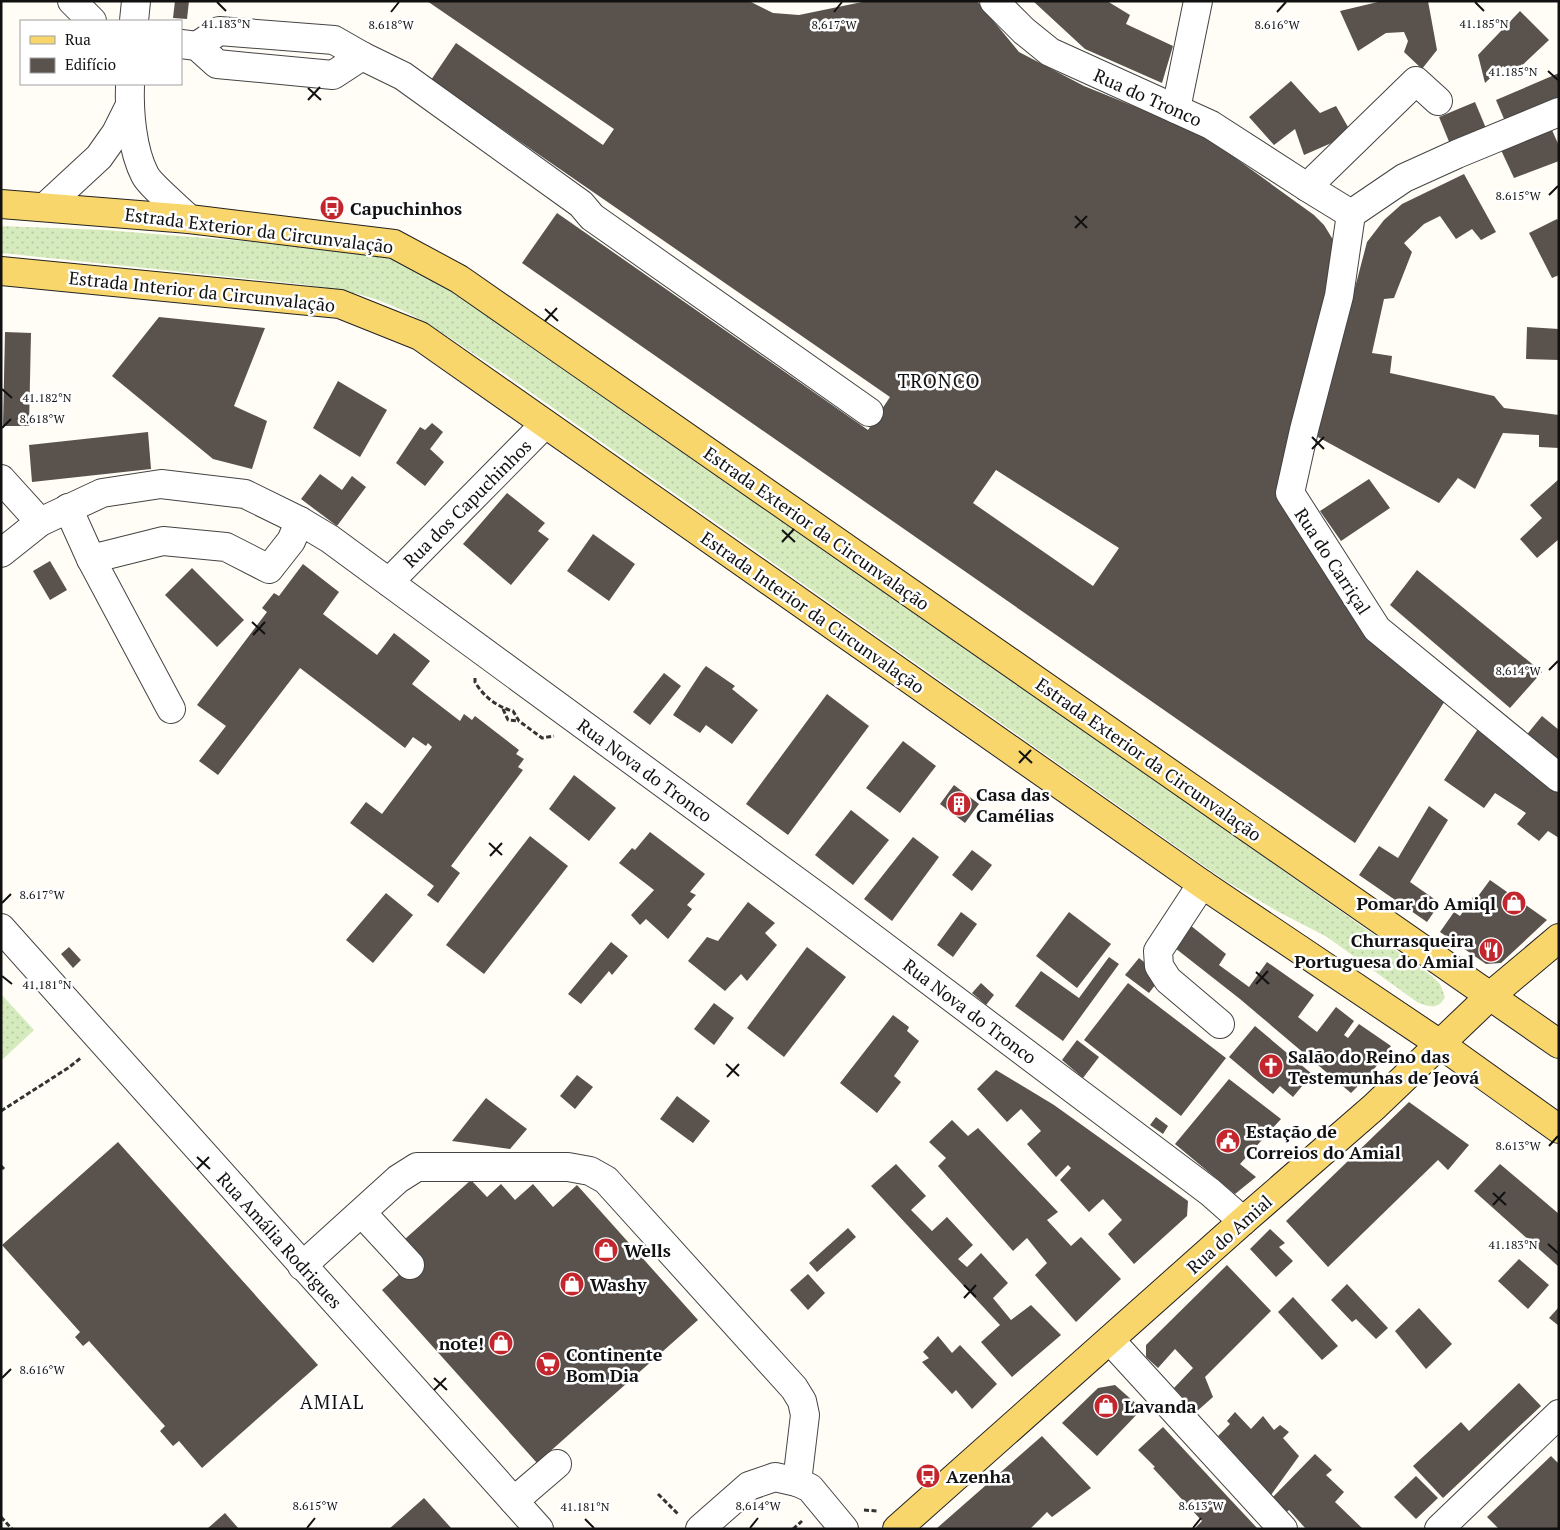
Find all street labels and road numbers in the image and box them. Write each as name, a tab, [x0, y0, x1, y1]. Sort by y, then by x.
street label: Rua do Tronco	[1090, 62, 1206, 132]
street label: Estrada Exterior da Circunvalação	[123, 202, 395, 258]
street label: Estrada Interior da Circunvalação	[68, 265, 336, 317]
street label: Rua dos Capuchinhos	[398, 434, 536, 572]
street label: Estrada Exterior da Circunvalação	[699, 441, 935, 615]
street label: Rua do Carriçal	[1290, 503, 1376, 619]
street label: Estrada Interior da Circunvalação	[696, 525, 930, 699]
street label: Estrada Exterior da Circunvalação	[1031, 672, 1267, 846]
street label: Rua Nova do Tronco	[573, 713, 717, 827]
street label: Rua Nova do Tronco	[898, 953, 1042, 1069]
street label: Rua Amália Rodrigues	[212, 1167, 348, 1313]
street label: Rua do Amial	[1181, 1189, 1277, 1279]

